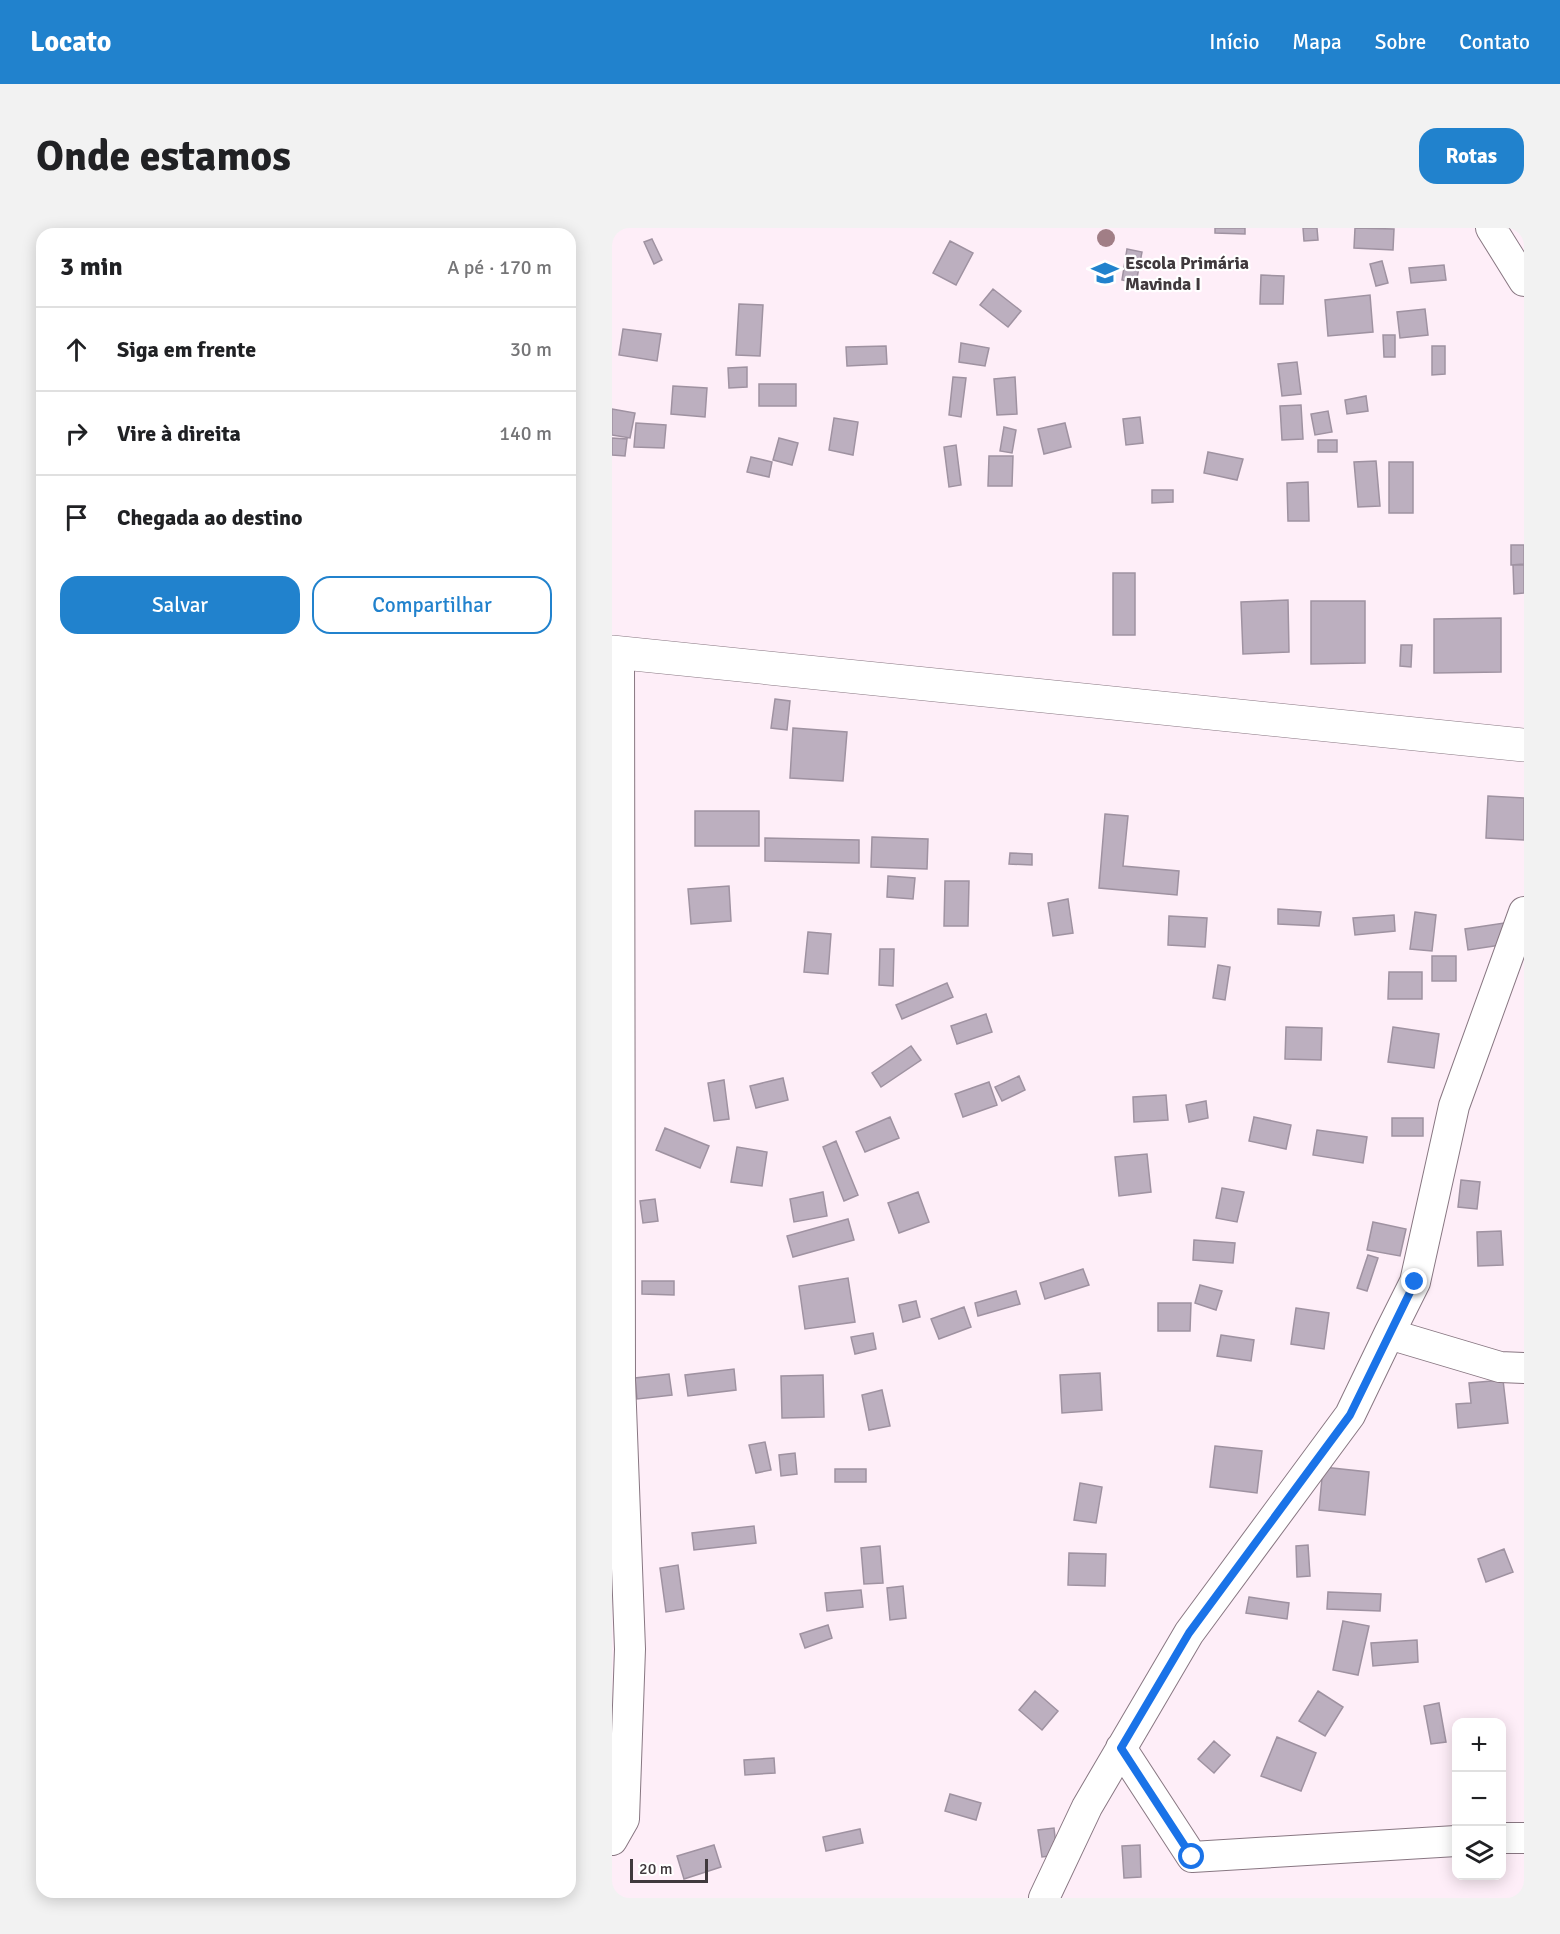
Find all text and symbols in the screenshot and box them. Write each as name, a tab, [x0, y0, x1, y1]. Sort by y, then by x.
text: Locato	[30, 25, 111, 59]
text: Início	[1209, 29, 1259, 55]
text: Mapa	[1292, 29, 1342, 55]
text: Sobre	[1375, 29, 1426, 55]
text: Contato	[1459, 29, 1530, 55]
button: Rotas	[1419, 128, 1524, 184]
text: Onde estamos	[36, 131, 291, 182]
text: 3 min	[60, 251, 123, 283]
place label: Escola Primária Mavinda I	[1125, 252, 1249, 295]
text: A pé · 170 m	[447, 255, 552, 280]
school or university icon: Escola Primária Mavinda I	[1090, 258, 1120, 288]
icon: ahead	[60, 333, 93, 366]
text: Siga em frente	[117, 336, 256, 363]
text: 30 m	[510, 337, 552, 362]
icon: right	[60, 417, 93, 450]
text: Vire à direita	[117, 420, 241, 447]
text: 140 m	[499, 421, 552, 446]
icon: arrive	[60, 501, 93, 534]
text: Chegada ao destino	[117, 504, 303, 531]
button: Salvar	[60, 576, 300, 634]
button: Compartilhar	[312, 576, 552, 634]
route end	[1401, 1268, 1427, 1294]
map controls	[1452, 1718, 1506, 1880]
button: +	[1452, 1718, 1506, 1772]
button: −	[1452, 1772, 1506, 1826]
button: layers	[1452, 1826, 1506, 1880]
route start	[1178, 1843, 1204, 1869]
scale bar	[630, 1856, 708, 1884]
text: 20 m	[639, 1859, 673, 1879]

